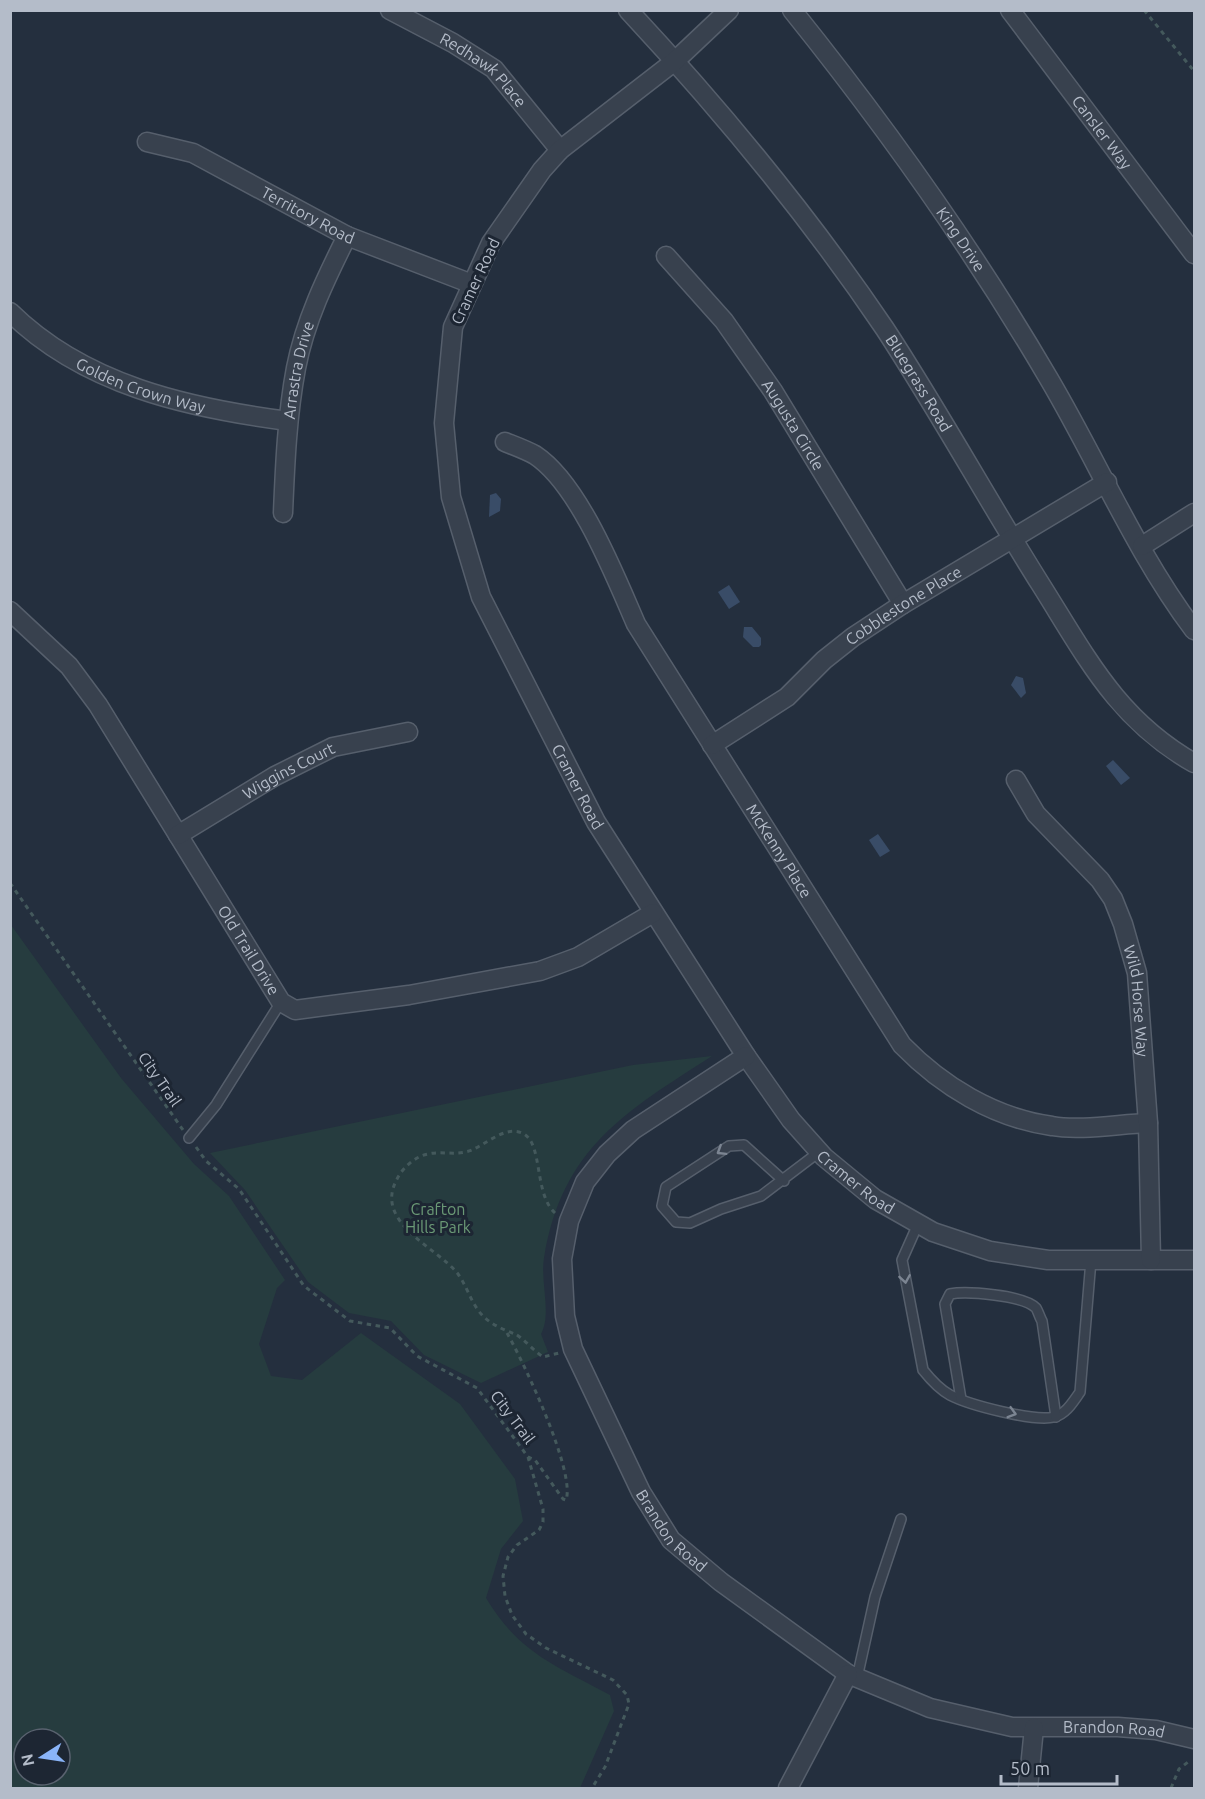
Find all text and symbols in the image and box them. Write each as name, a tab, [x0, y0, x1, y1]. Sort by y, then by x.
street label: Redhawk Place	[437, 29, 530, 111]
street label: Cansler Way	[1069, 92, 1136, 173]
street label: Territory Road	[258, 183, 357, 247]
street label: King Drive	[933, 204, 989, 275]
street label: Cramer Road	[447, 235, 503, 327]
street label: Arrastra Drive	[280, 319, 317, 420]
street label: Bluegrass Road	[882, 331, 956, 435]
street label: Golden Crown Way	[73, 354, 207, 416]
street label: Augusta Circle	[759, 376, 828, 473]
street label: Cobblestone Place	[842, 562, 965, 648]
street label: Wiggins Court	[239, 738, 338, 803]
street label: Cramer Road	[549, 741, 607, 833]
street label: McKenny Place	[743, 800, 816, 901]
street label: Old Trail Drive	[215, 902, 283, 998]
street label: Wild Horse Way	[1120, 943, 1152, 1058]
street label: City Trail	[135, 1048, 185, 1110]
one-way arrow	[716, 1144, 727, 1155]
street label: Cramer Road	[813, 1146, 898, 1217]
park label: Crafton Hills Park	[405, 1200, 471, 1236]
one-way arrow	[899, 1274, 911, 1283]
street label: City Trail	[487, 1387, 539, 1447]
one-way arrow	[1006, 1406, 1017, 1418]
street label: Brandon Road	[633, 1486, 711, 1575]
street label: Brandon Road	[1063, 1718, 1167, 1741]
north arrow	[12, 1727, 72, 1787]
scale bar	[1001, 1748, 1116, 1786]
text: N	[17, 1752, 37, 1768]
text: 50 m	[1010, 1758, 1050, 1778]

